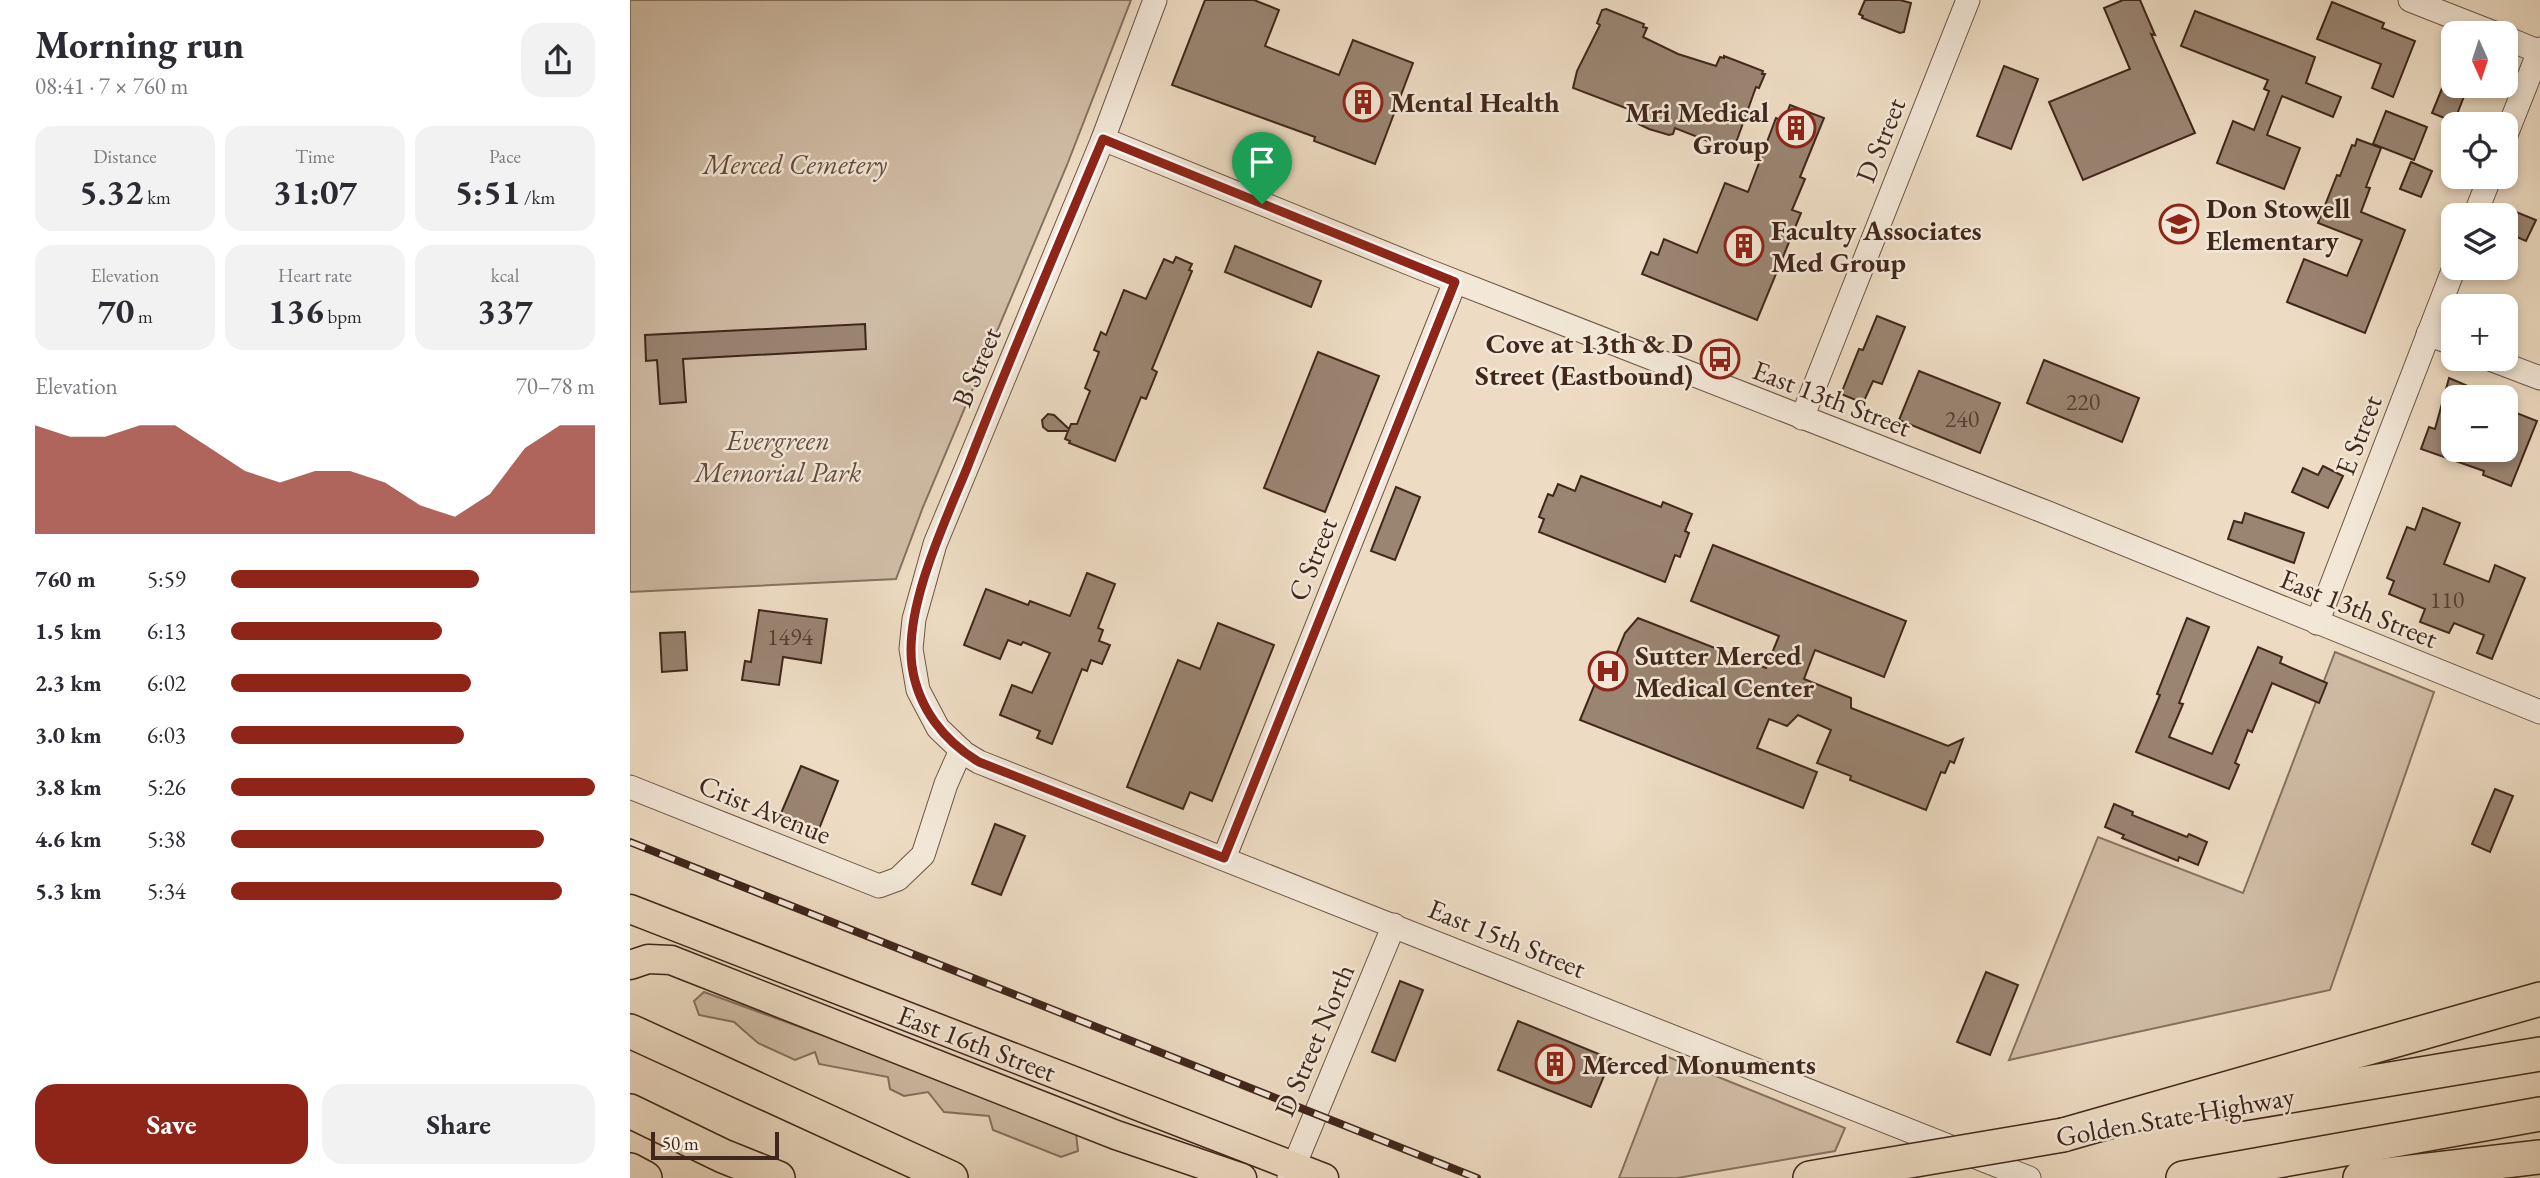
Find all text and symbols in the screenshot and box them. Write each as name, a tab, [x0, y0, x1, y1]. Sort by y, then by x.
text: Morning run	[35, 20, 244, 69]
north arrow	[2441, 21, 2518, 98]
map controls	[2441, 21, 2518, 462]
button: share	[521, 23, 595, 97]
text: 08:41 · 7 × 760 m	[35, 71, 188, 101]
building icon: Mental Health	[1342, 81, 1384, 123]
place label: Mental Health	[1390, 84, 1560, 120]
street label: D Street	[1847, 92, 1913, 188]
place label: Mri Medical Group	[1625, 94, 1769, 162]
building icon: Mri Medical Group	[1775, 107, 1817, 149]
button: locate	[2441, 112, 2518, 189]
pin	[1232, 132, 1292, 204]
icon: arrive	[1243, 143, 1281, 181]
text: Distance	[93, 144, 157, 169]
text: Time	[295, 144, 335, 169]
text: Pace	[489, 144, 521, 169]
park label: Merced Cemetery	[701, 146, 888, 182]
text: 5.32	[79, 169, 143, 214]
text: 31:07	[273, 169, 357, 214]
text: 5:51	[455, 169, 520, 214]
text: km	[143, 185, 171, 210]
text: /km	[520, 185, 555, 210]
place label: Don Stowell Elementary	[2206, 190, 2350, 258]
school or university icon: Don Stowell Elementary	[2158, 203, 2200, 245]
button: layers	[2441, 203, 2518, 280]
place label: Faculty Associates Med Group	[1771, 212, 1982, 280]
building icon: Faculty Associates Med Group	[1723, 225, 1765, 267]
text: Elevation	[91, 263, 159, 288]
text: Heart rate	[278, 263, 352, 288]
text: kcal	[491, 263, 519, 288]
text: 70	[97, 288, 134, 333]
text: 136	[268, 288, 324, 333]
text: 337	[477, 288, 533, 333]
button: +	[2441, 294, 2518, 371]
text: m	[134, 304, 153, 329]
text: bpm	[324, 304, 362, 329]
street label: B Street	[943, 321, 1009, 412]
place label: Cove at 13th & D Street (Eastbound)	[1475, 325, 1693, 393]
bus stop icon: Cove at 13th & D Street (Eastbound)	[1699, 338, 1741, 380]
street label: East 13th Street	[1748, 351, 1917, 445]
text: Elevation	[35, 371, 118, 401]
text: 70–78 m	[516, 371, 595, 401]
button: −	[2441, 385, 2518, 462]
house number: 220	[2066, 386, 2100, 417]
street label: E Street	[2326, 390, 2390, 480]
house number: 240	[1945, 403, 1979, 434]
park label: Evergreen Memorial Park	[693, 422, 862, 490]
street label: C Street	[1279, 512, 1345, 606]
street label: East 13th Street	[2275, 560, 2443, 656]
text: 760 m	[35, 564, 96, 594]
text: 5:59	[147, 564, 186, 594]
house number: 110	[2430, 584, 2464, 615]
text: 1.5 km	[35, 616, 102, 646]
text: 6:13	[147, 616, 186, 646]
house number: 1494	[767, 621, 814, 652]
place label: Sutter Merced Medical Center	[1635, 637, 1815, 705]
hospital icon: Sutter Merced Medical Center	[1587, 650, 1629, 692]
text: 2.3 km	[35, 668, 102, 698]
text: 6:02	[147, 668, 186, 698]
text: 3.0 km	[35, 720, 102, 750]
text: 6:03	[147, 720, 186, 750]
street label: Crist Avenue	[693, 766, 837, 852]
text: 3.8 km	[35, 772, 102, 802]
text: 5:26	[147, 772, 186, 802]
text: 4.6 km	[35, 824, 102, 854]
text: 5:38	[147, 824, 186, 854]
text: 5.3 km	[35, 876, 102, 906]
text: 5:34	[147, 876, 186, 906]
street label: East 15th Street	[1423, 890, 1591, 986]
street label: D Street North	[1266, 958, 1362, 1122]
street label: East 16th Street	[893, 996, 1062, 1090]
building icon: Merced Monuments	[1534, 1043, 1576, 1085]
place label: Merced Monuments	[1582, 1046, 1816, 1082]
street label: Golden State Highway	[2053, 1077, 2298, 1155]
button: Save	[35, 1084, 308, 1164]
button: Share	[322, 1084, 595, 1164]
scale bar	[651, 1129, 779, 1161]
text: 50 m	[662, 1131, 699, 1156]

